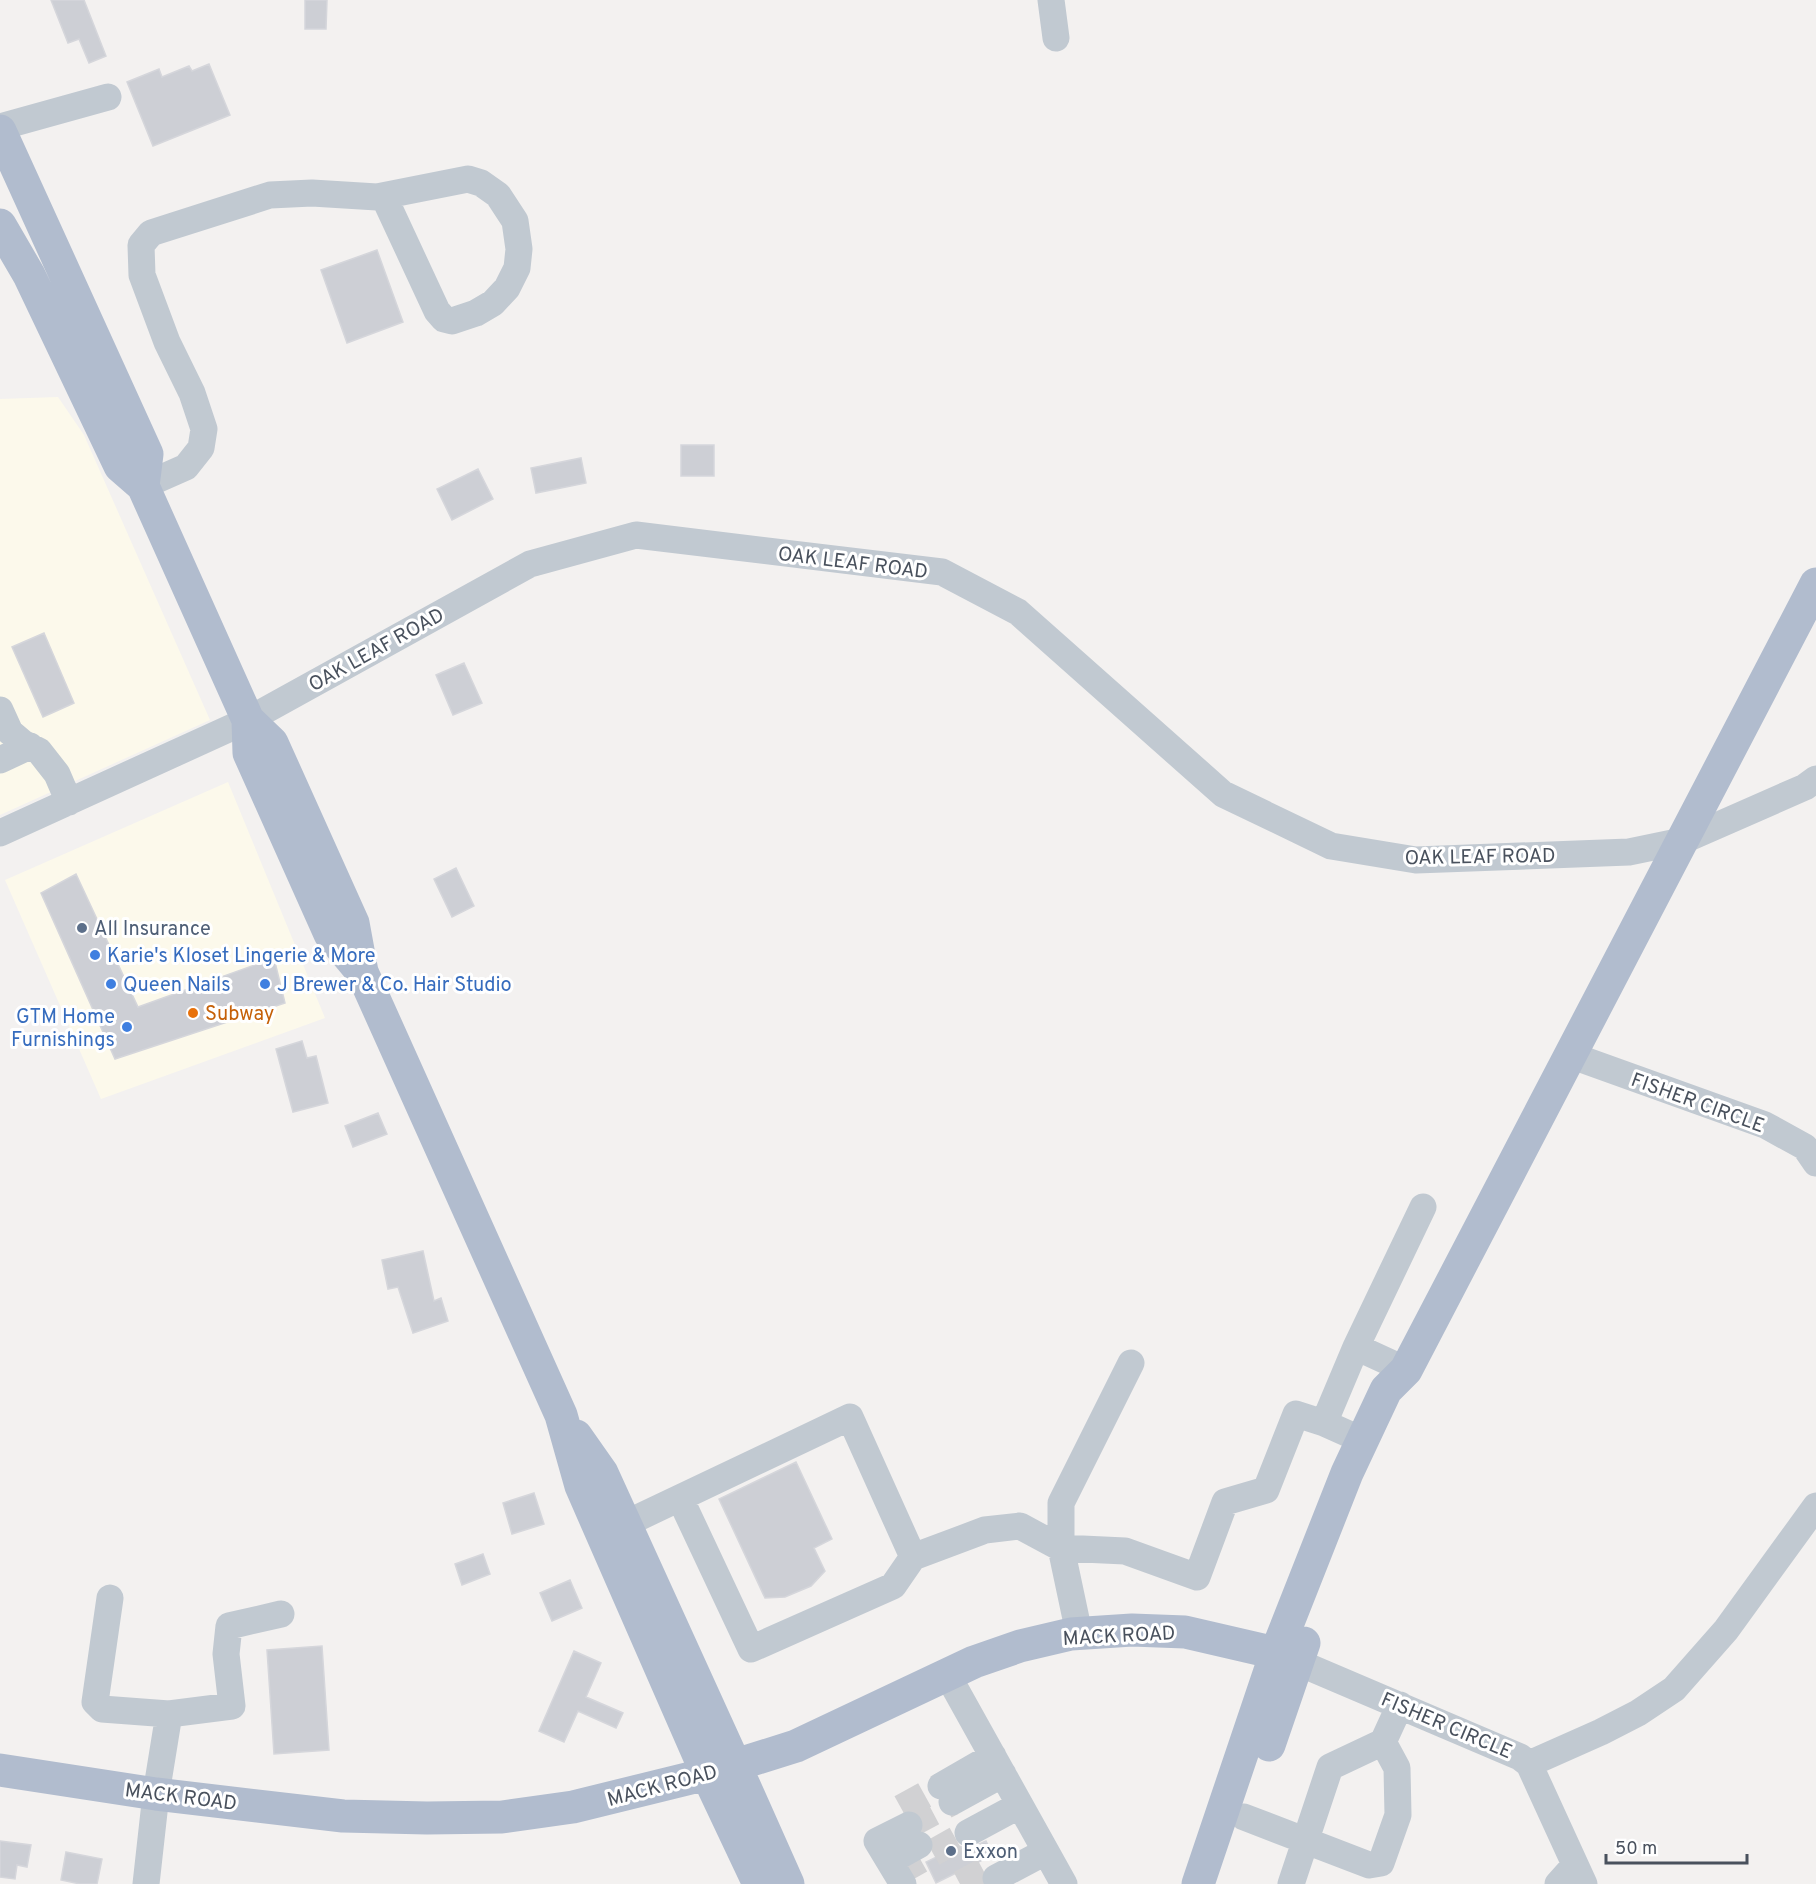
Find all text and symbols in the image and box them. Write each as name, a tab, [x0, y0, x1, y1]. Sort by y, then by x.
street label: OAK LEAF ROAD	[776, 542, 929, 586]
street label: OAK LEAF ROAD	[305, 603, 449, 699]
street label: OAK LEAF ROAD	[1404, 844, 1556, 872]
place label: All Insurance	[94, 917, 211, 943]
marker: All Insurance	[75, 921, 89, 935]
place label: Karie's Kloset Lingerie & More	[107, 944, 376, 970]
marker: Karie's Kloset Lingerie & More	[88, 948, 102, 962]
place label: Queen Nails	[123, 973, 231, 999]
place label: J Brewer & Co. Hair Studio	[277, 973, 512, 999]
marker: Queen Nails	[104, 977, 118, 991]
marker: J Brewer & Co. Hair Studio	[258, 977, 272, 991]
place label: Subway	[205, 1002, 274, 1028]
place label: GTM Home Furnishings	[11, 1005, 115, 1054]
marker: Subway	[186, 1006, 200, 1020]
marker: GTM Home Furnishings	[120, 1020, 134, 1034]
street label: FISHER CIRCLE	[1627, 1068, 1768, 1140]
street label: MACK ROAD	[1062, 1621, 1176, 1653]
street label: FISHER CIRCLE	[1377, 1688, 1516, 1766]
street label: MACK ROAD	[605, 1760, 720, 1814]
street label: MACK ROAD	[123, 1778, 238, 1818]
scale bar	[1606, 1827, 1747, 1865]
text: 50 m	[1615, 1838, 1657, 1861]
place label: Exxon	[963, 1840, 1018, 1866]
marker: Exxon	[944, 1844, 958, 1858]

